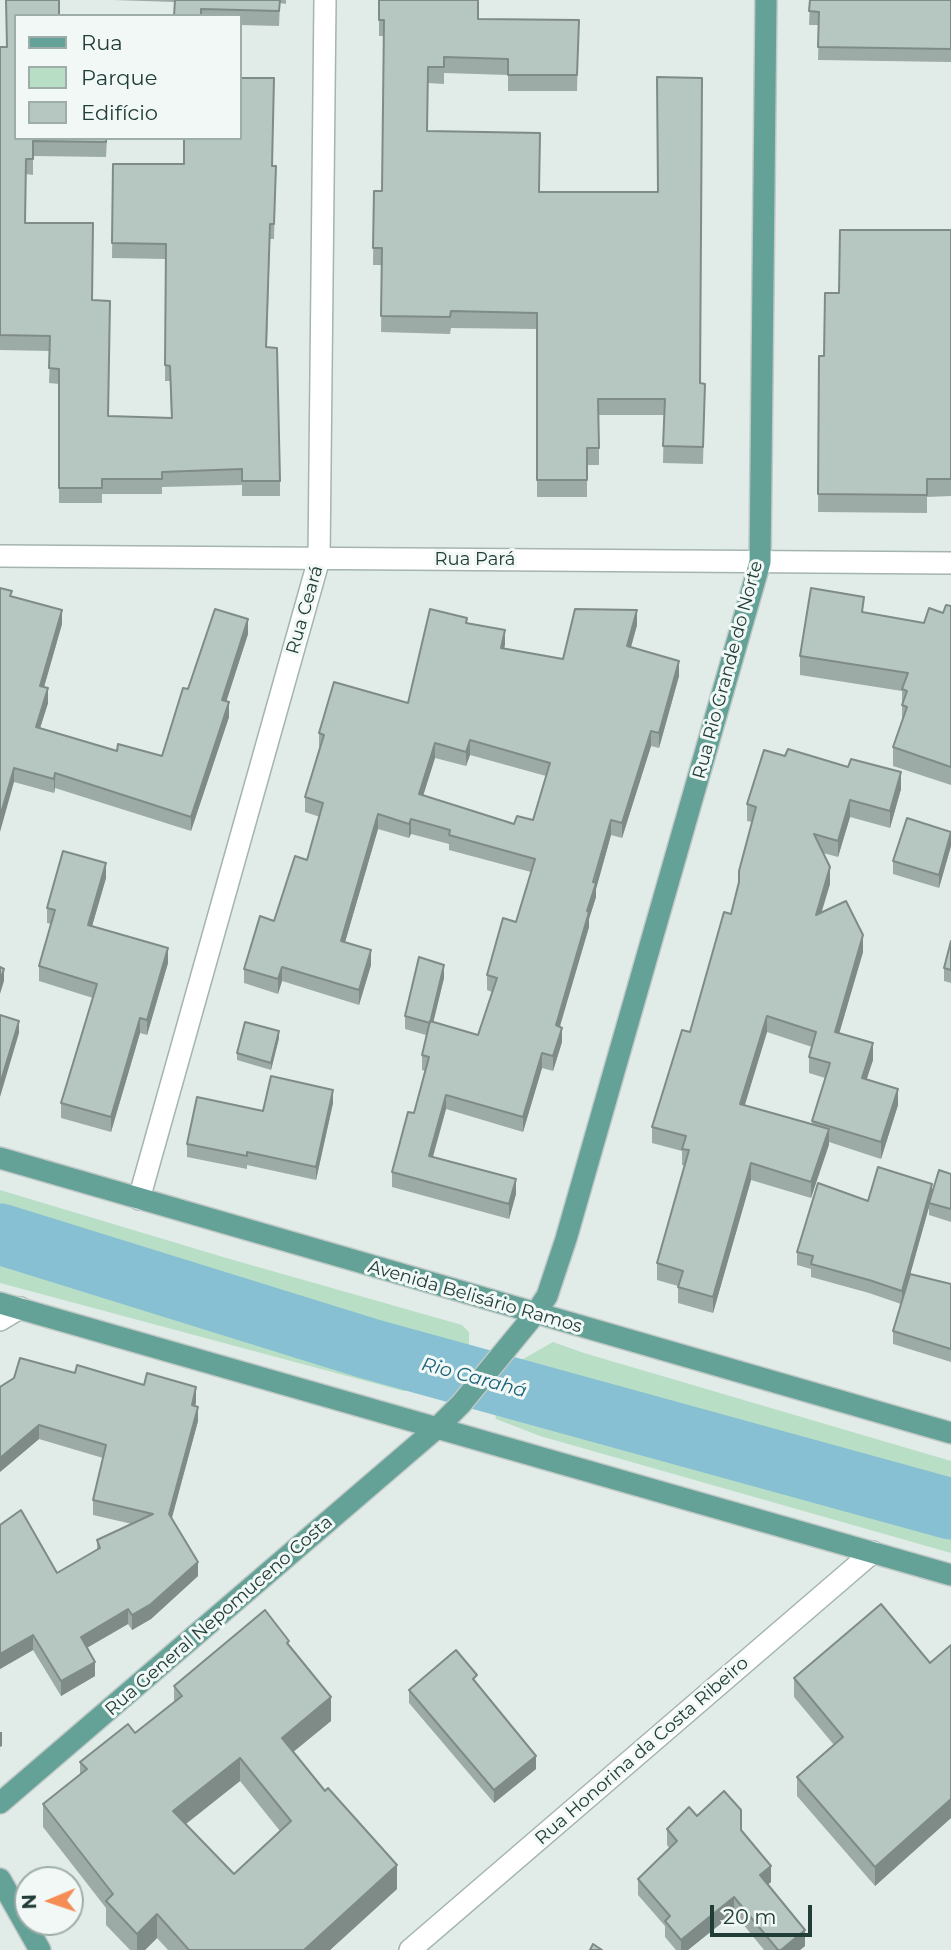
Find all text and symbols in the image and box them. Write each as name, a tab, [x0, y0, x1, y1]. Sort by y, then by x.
legend	[14, 14, 242, 140]
text: Rua	[81, 30, 123, 55]
text: Parque	[81, 65, 157, 90]
text: Edifício	[81, 100, 158, 125]
street label: Rua Pará	[435, 549, 515, 571]
street label: Rua Rio Grande do Norte	[688, 559, 768, 781]
street label: Rua Ceará	[282, 563, 328, 657]
street label: Avenida Belisário Ramos	[366, 1256, 584, 1338]
water label: Rio Carahá	[419, 1353, 529, 1403]
street label: Rua General Nepomuceno Costa	[101, 1511, 337, 1721]
street label: Rua Honorina da Costa Ribeiro	[531, 1652, 753, 1850]
north arrow	[14, 1866, 84, 1936]
scale bar	[713, 1890, 814, 1934]
text: N	[18, 1894, 41, 1910]
text: 20 m	[723, 1904, 777, 1929]

